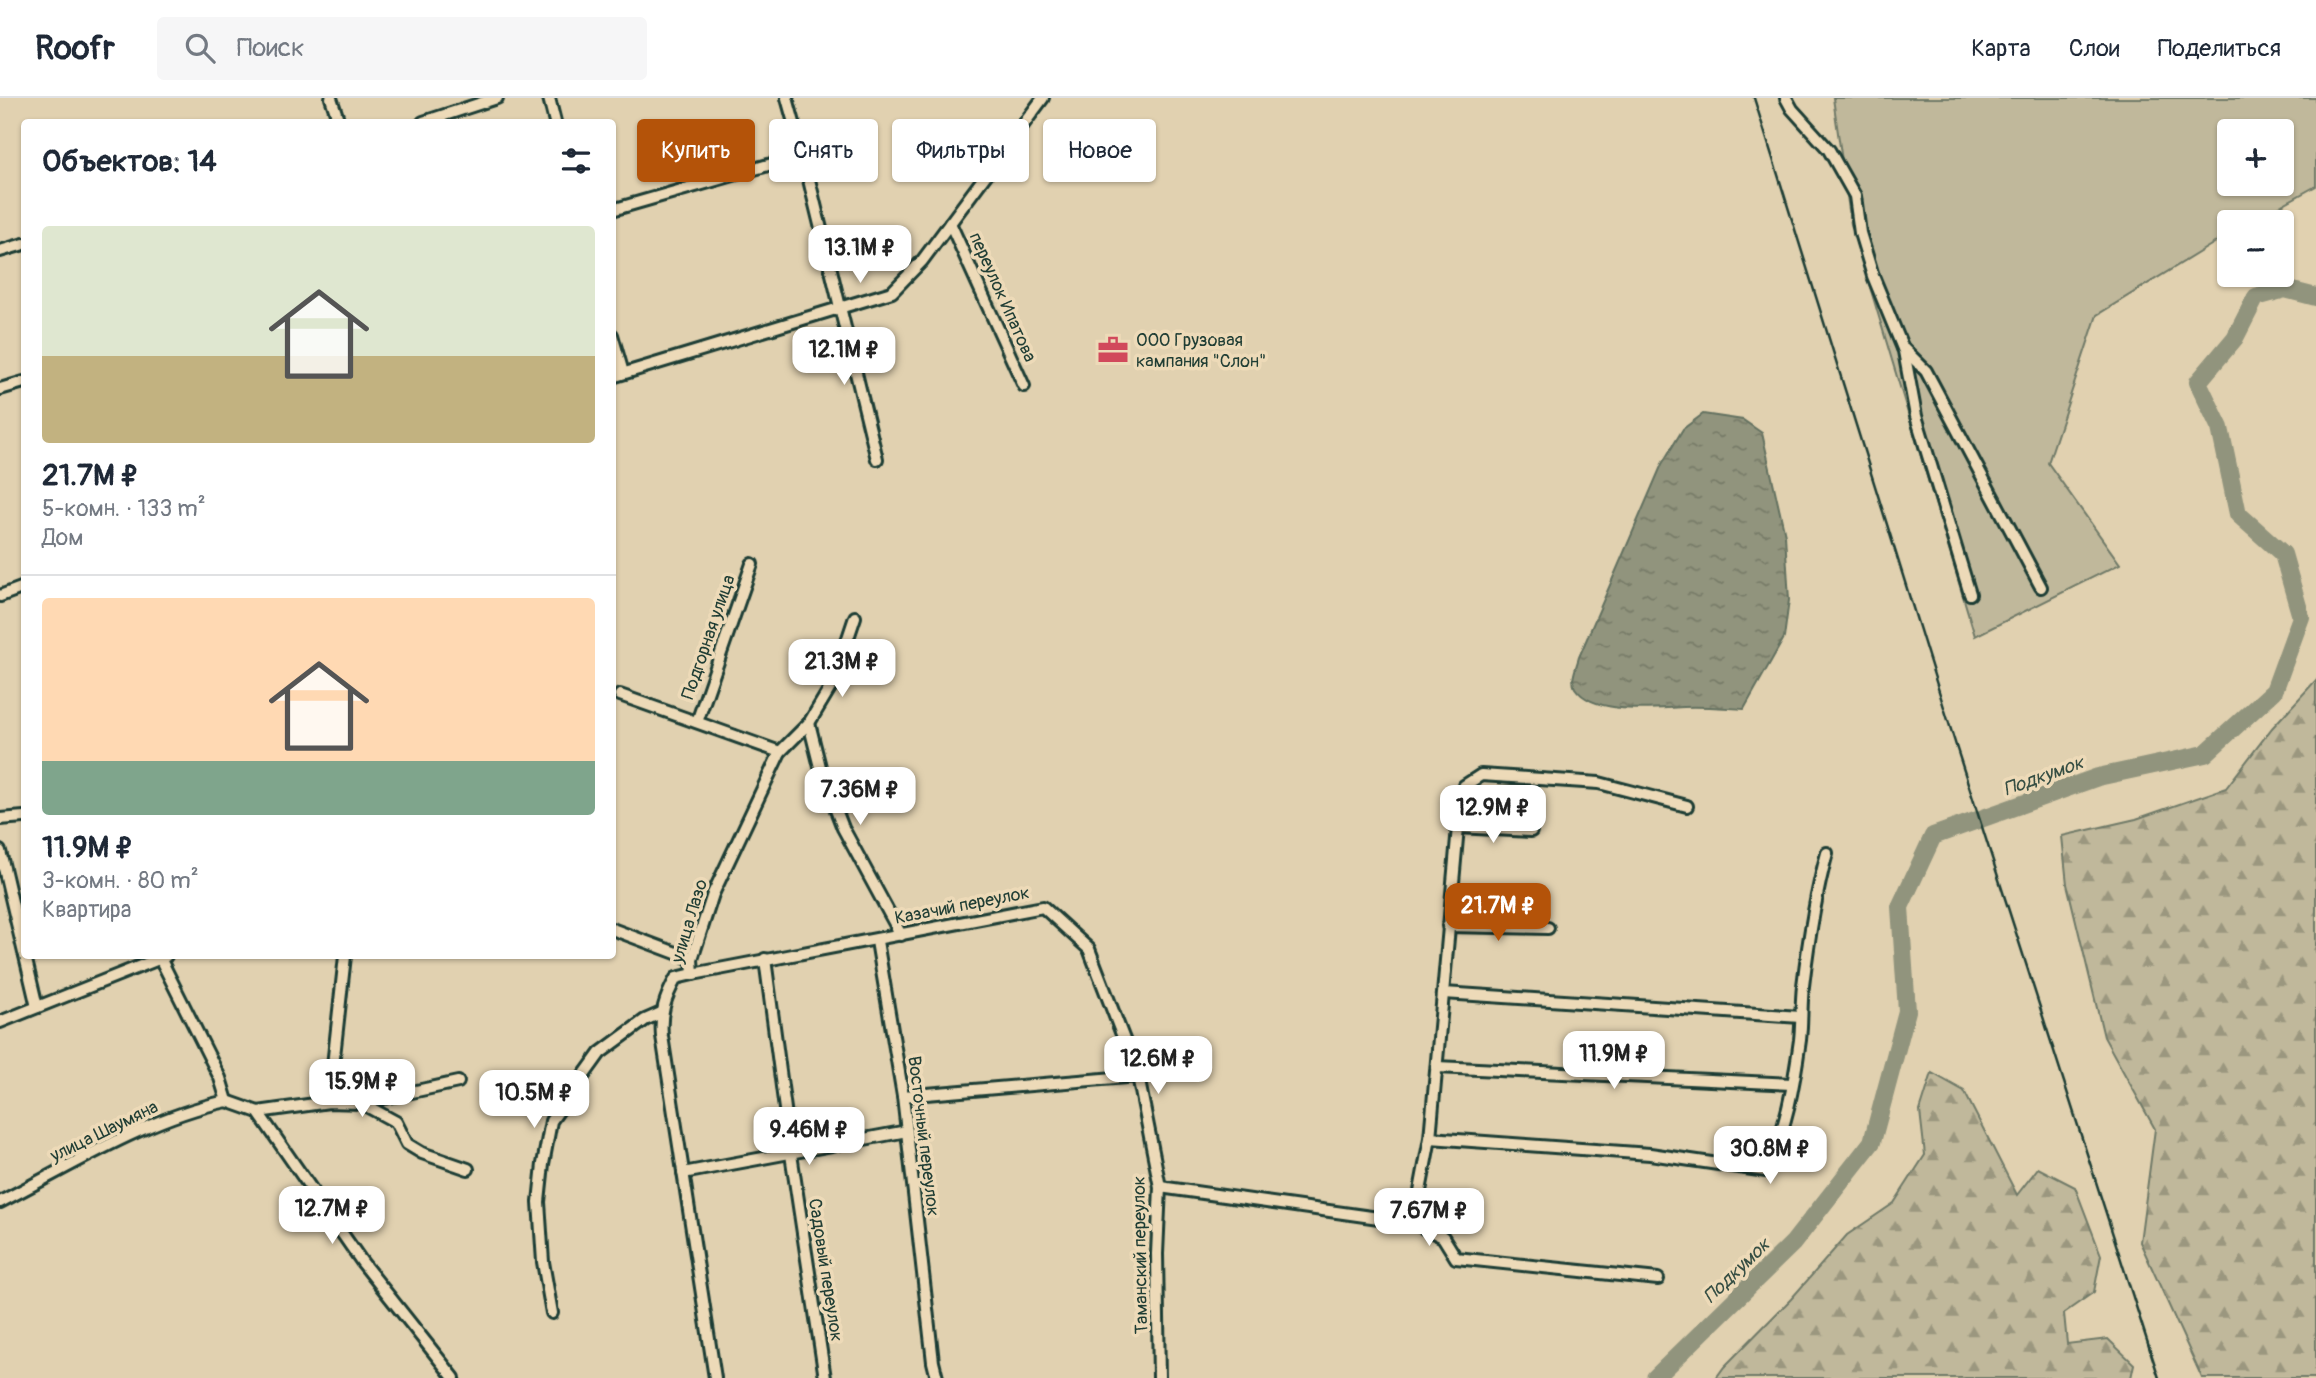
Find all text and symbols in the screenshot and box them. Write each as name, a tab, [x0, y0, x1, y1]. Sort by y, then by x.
search box	[157, 17, 647, 80]
text: Roofr	[35, 28, 115, 69]
icon: search	[181, 29, 219, 67]
text: Поиск	[237, 32, 305, 64]
text: Карта	[1971, 34, 2031, 63]
text: Слои	[2069, 34, 2120, 63]
text: Поделиться	[2158, 34, 2281, 63]
chip: Купить	[637, 119, 755, 182]
chip: Снять	[769, 119, 878, 182]
chip: Фильтры	[892, 119, 1029, 182]
chip: Новое	[1043, 119, 1156, 182]
map controls	[2217, 119, 2294, 287]
button: +	[2217, 119, 2294, 196]
icon: filters	[557, 142, 595, 180]
text: Объектов: 14	[42, 143, 217, 180]
button: −	[2217, 210, 2294, 287]
pin: 13.1M ₽	[795, 226, 925, 285]
street label: переулок Ипатова	[964, 229, 1041, 366]
text: 13.1M ₽	[824, 233, 896, 262]
icon: home	[256, 271, 382, 397]
pin: 12.1M ₽	[779, 328, 909, 387]
place label: ООО Грузовая кампания "Слон"	[1136, 329, 1266, 373]
office icon: ООО Грузовая кампания "Слон"	[1096, 333, 1130, 367]
text: 12.1M ₽	[808, 335, 880, 364]
text: 21.7M ₽	[42, 457, 139, 494]
text: 5-комн. · 133 m²	[42, 494, 206, 523]
text: Дом	[42, 523, 83, 552]
street label: Подгорная улица	[676, 572, 741, 702]
pin: 21.3M ₽	[777, 640, 907, 699]
icon: home	[256, 643, 382, 769]
text: 21.3M ₽	[804, 647, 880, 676]
water label: Подкумок	[2000, 750, 2089, 801]
pin: 7.36M ₽	[795, 768, 925, 827]
text: 7.36M ₽	[821, 775, 899, 804]
pin: 12.9M ₽	[1428, 786, 1558, 845]
text: 12.9M ₽	[1456, 793, 1530, 822]
text: 11.9M ₽	[42, 829, 134, 866]
text: 3-комн. · 80 m²	[42, 866, 199, 895]
street label: улица Лазо	[666, 876, 713, 967]
street label: Казачий переулок	[893, 881, 1032, 930]
pin: 21.7M ₽	[1433, 884, 1563, 943]
text: 21.7M ₽	[1461, 891, 1535, 920]
text: Квартира	[42, 895, 131, 924]
pin: 11.9M ₽	[1549, 1032, 1679, 1091]
pin: 12.6M ₽	[1093, 1037, 1223, 1096]
text: 11.9M ₽	[1579, 1039, 1649, 1068]
text: 12.6M ₽	[1120, 1044, 1196, 1073]
street label: Восточный переулок	[902, 1055, 945, 1217]
pin: 15.9M ₽	[297, 1060, 427, 1119]
text: 15.9M ₽	[325, 1067, 399, 1096]
pin: 10.5M ₽	[469, 1070, 599, 1130]
text: 10.5M ₽	[495, 1078, 573, 1107]
street label: улица Шаумяна	[46, 1095, 162, 1168]
pin: 9.46M ₽	[744, 1108, 874, 1167]
text: 9.46M ₽	[770, 1115, 848, 1144]
pin: 30.8M ₽	[1705, 1126, 1835, 1186]
text: 30.8M ₽	[1730, 1134, 1810, 1163]
street label: Таманский переулок	[1128, 1176, 1153, 1334]
pin: 12.7M ₽	[267, 1186, 397, 1246]
pin: 7.67M ₽	[1364, 1188, 1494, 1248]
text: 12.7M ₽	[295, 1194, 369, 1223]
text: 7.67M ₽	[1390, 1196, 1468, 1225]
street label: Садовый переулок	[803, 1197, 848, 1343]
water label: Подкумок	[1698, 1232, 1777, 1308]

